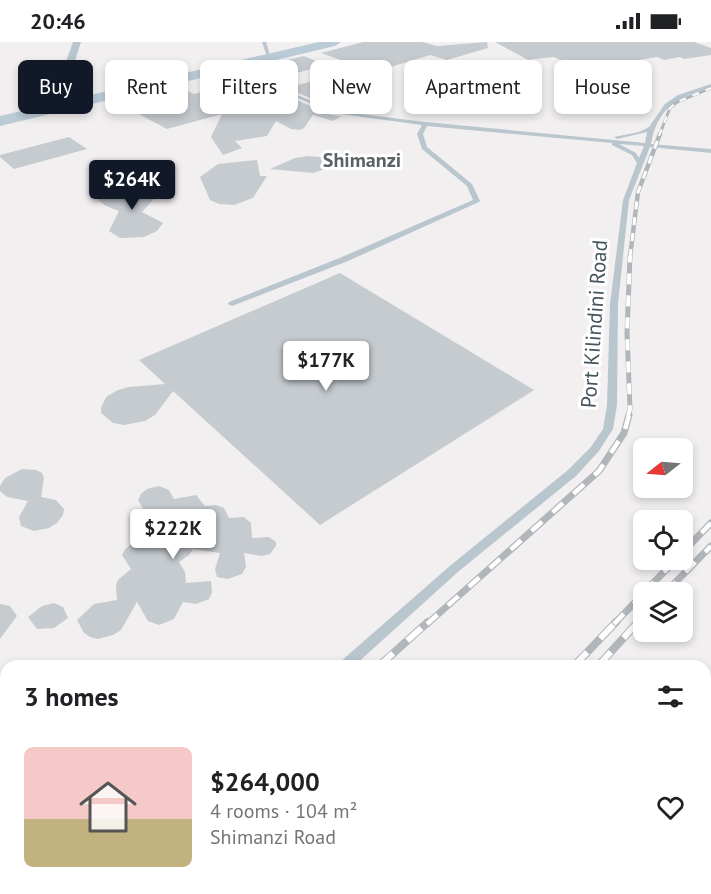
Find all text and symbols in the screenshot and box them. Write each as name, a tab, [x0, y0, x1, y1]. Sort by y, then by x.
text: 20:46	[30, 7, 86, 35]
chip: Buy	[18, 60, 93, 114]
chip: Rent	[105, 60, 188, 114]
chip: Filters	[200, 60, 298, 114]
chip: New	[310, 60, 392, 114]
chip: Apartment	[404, 60, 542, 114]
chip: House	[554, 60, 652, 114]
district label: Shimanzi	[323, 147, 401, 173]
pin: $264K	[90, 160, 174, 211]
text: $264K	[103, 166, 161, 192]
street label: Port Kilindini Road	[575, 239, 613, 409]
pin: $177K	[284, 341, 368, 392]
text: $177K	[297, 347, 355, 373]
north arrow	[633, 438, 693, 498]
map controls	[633, 438, 693, 642]
pin: $222K	[131, 509, 215, 560]
button: locate	[633, 510, 693, 570]
text: $222K	[144, 515, 202, 541]
button: layers	[633, 582, 693, 642]
text: 3 homes	[24, 680, 119, 713]
icon: filters	[654, 680, 687, 713]
text: $264,000	[210, 765, 320, 798]
icon: home	[72, 771, 144, 843]
icon: heart	[654, 791, 687, 824]
text: 4 rooms · 104 m²	[210, 798, 357, 824]
text: Shimanzi Road	[210, 824, 336, 850]

